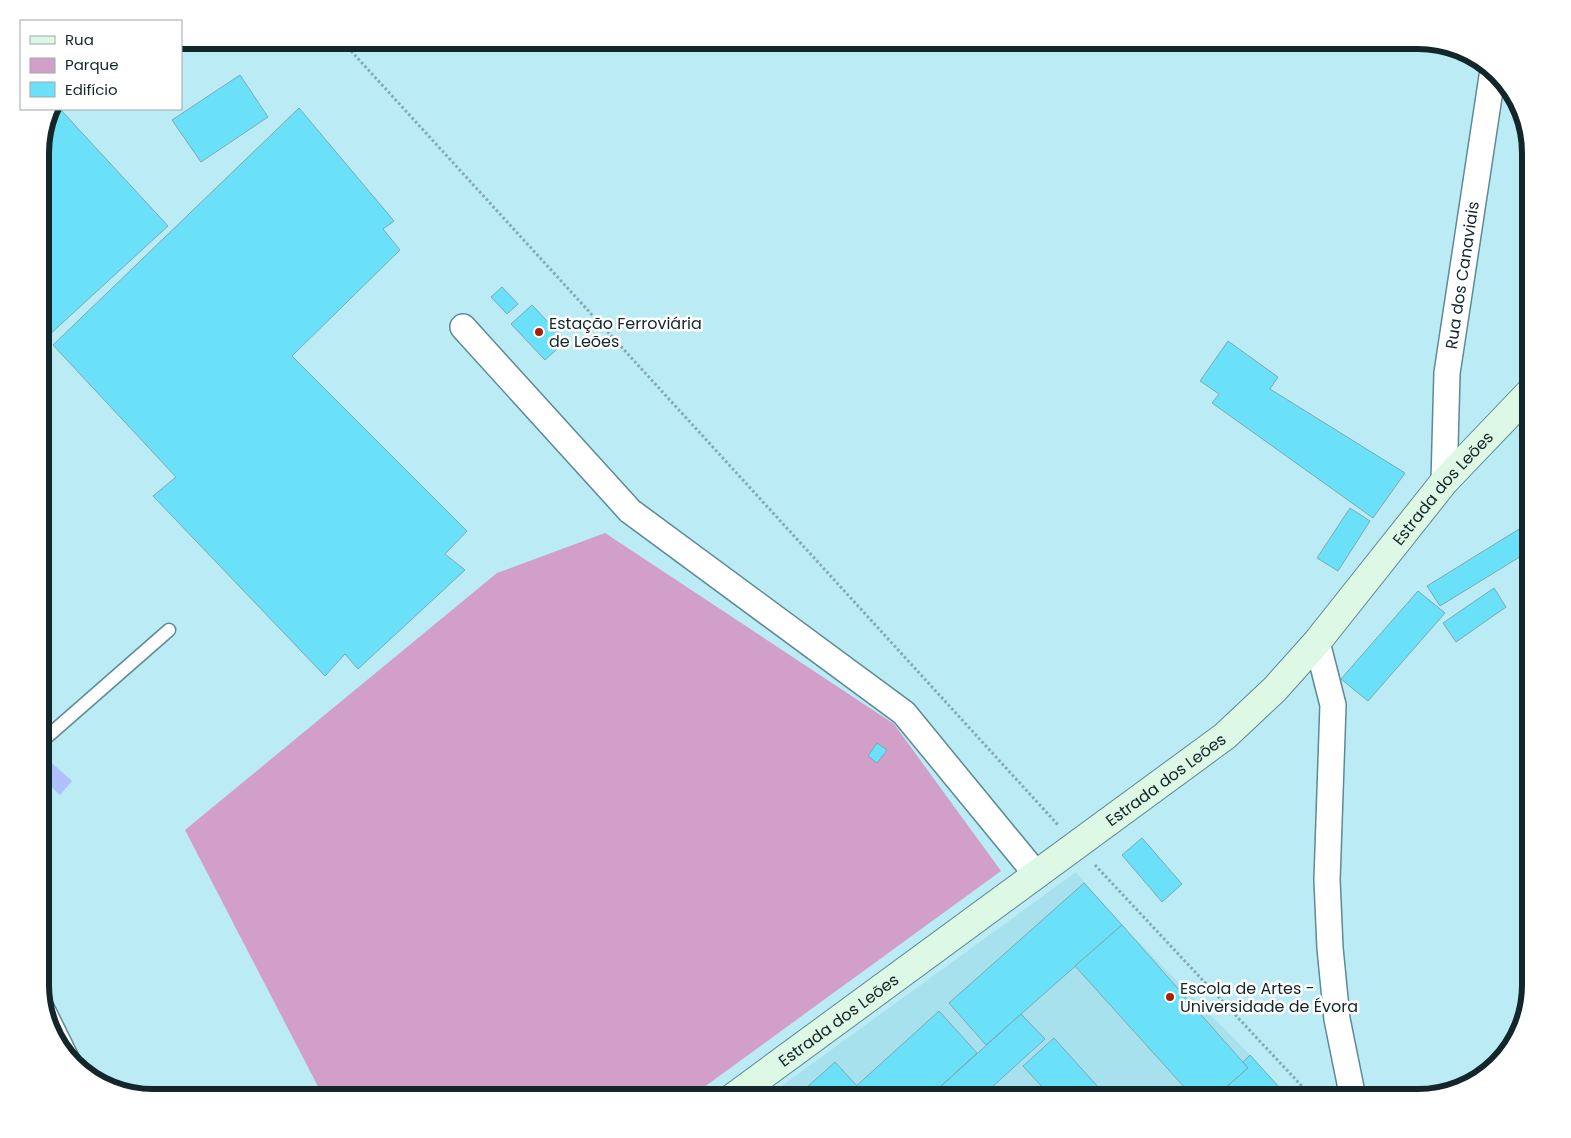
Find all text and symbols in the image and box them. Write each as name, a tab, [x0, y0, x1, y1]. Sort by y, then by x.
legend	[20, 20, 182, 110]
text: Rua	[65, 29, 94, 50]
text: Parque	[65, 54, 118, 75]
text: Edifício	[65, 79, 118, 100]
street label: Rua dos Canaviais	[1439, 200, 1484, 351]
place label: Estação Ferroviária de Leões	[549, 312, 702, 353]
marker: Estação Ferroviária de Leões	[533, 326, 545, 338]
street label: Estrada dos Leões	[1387, 426, 1498, 550]
street label: Estrada dos Leões	[1101, 728, 1231, 832]
street label: Estrada dos Leões	[773, 968, 903, 1072]
place label: Escola de Artes - Universidade de Évora	[1180, 977, 1358, 1018]
marker: Escola de Artes - Universidade de Évora	[1164, 991, 1176, 1003]

